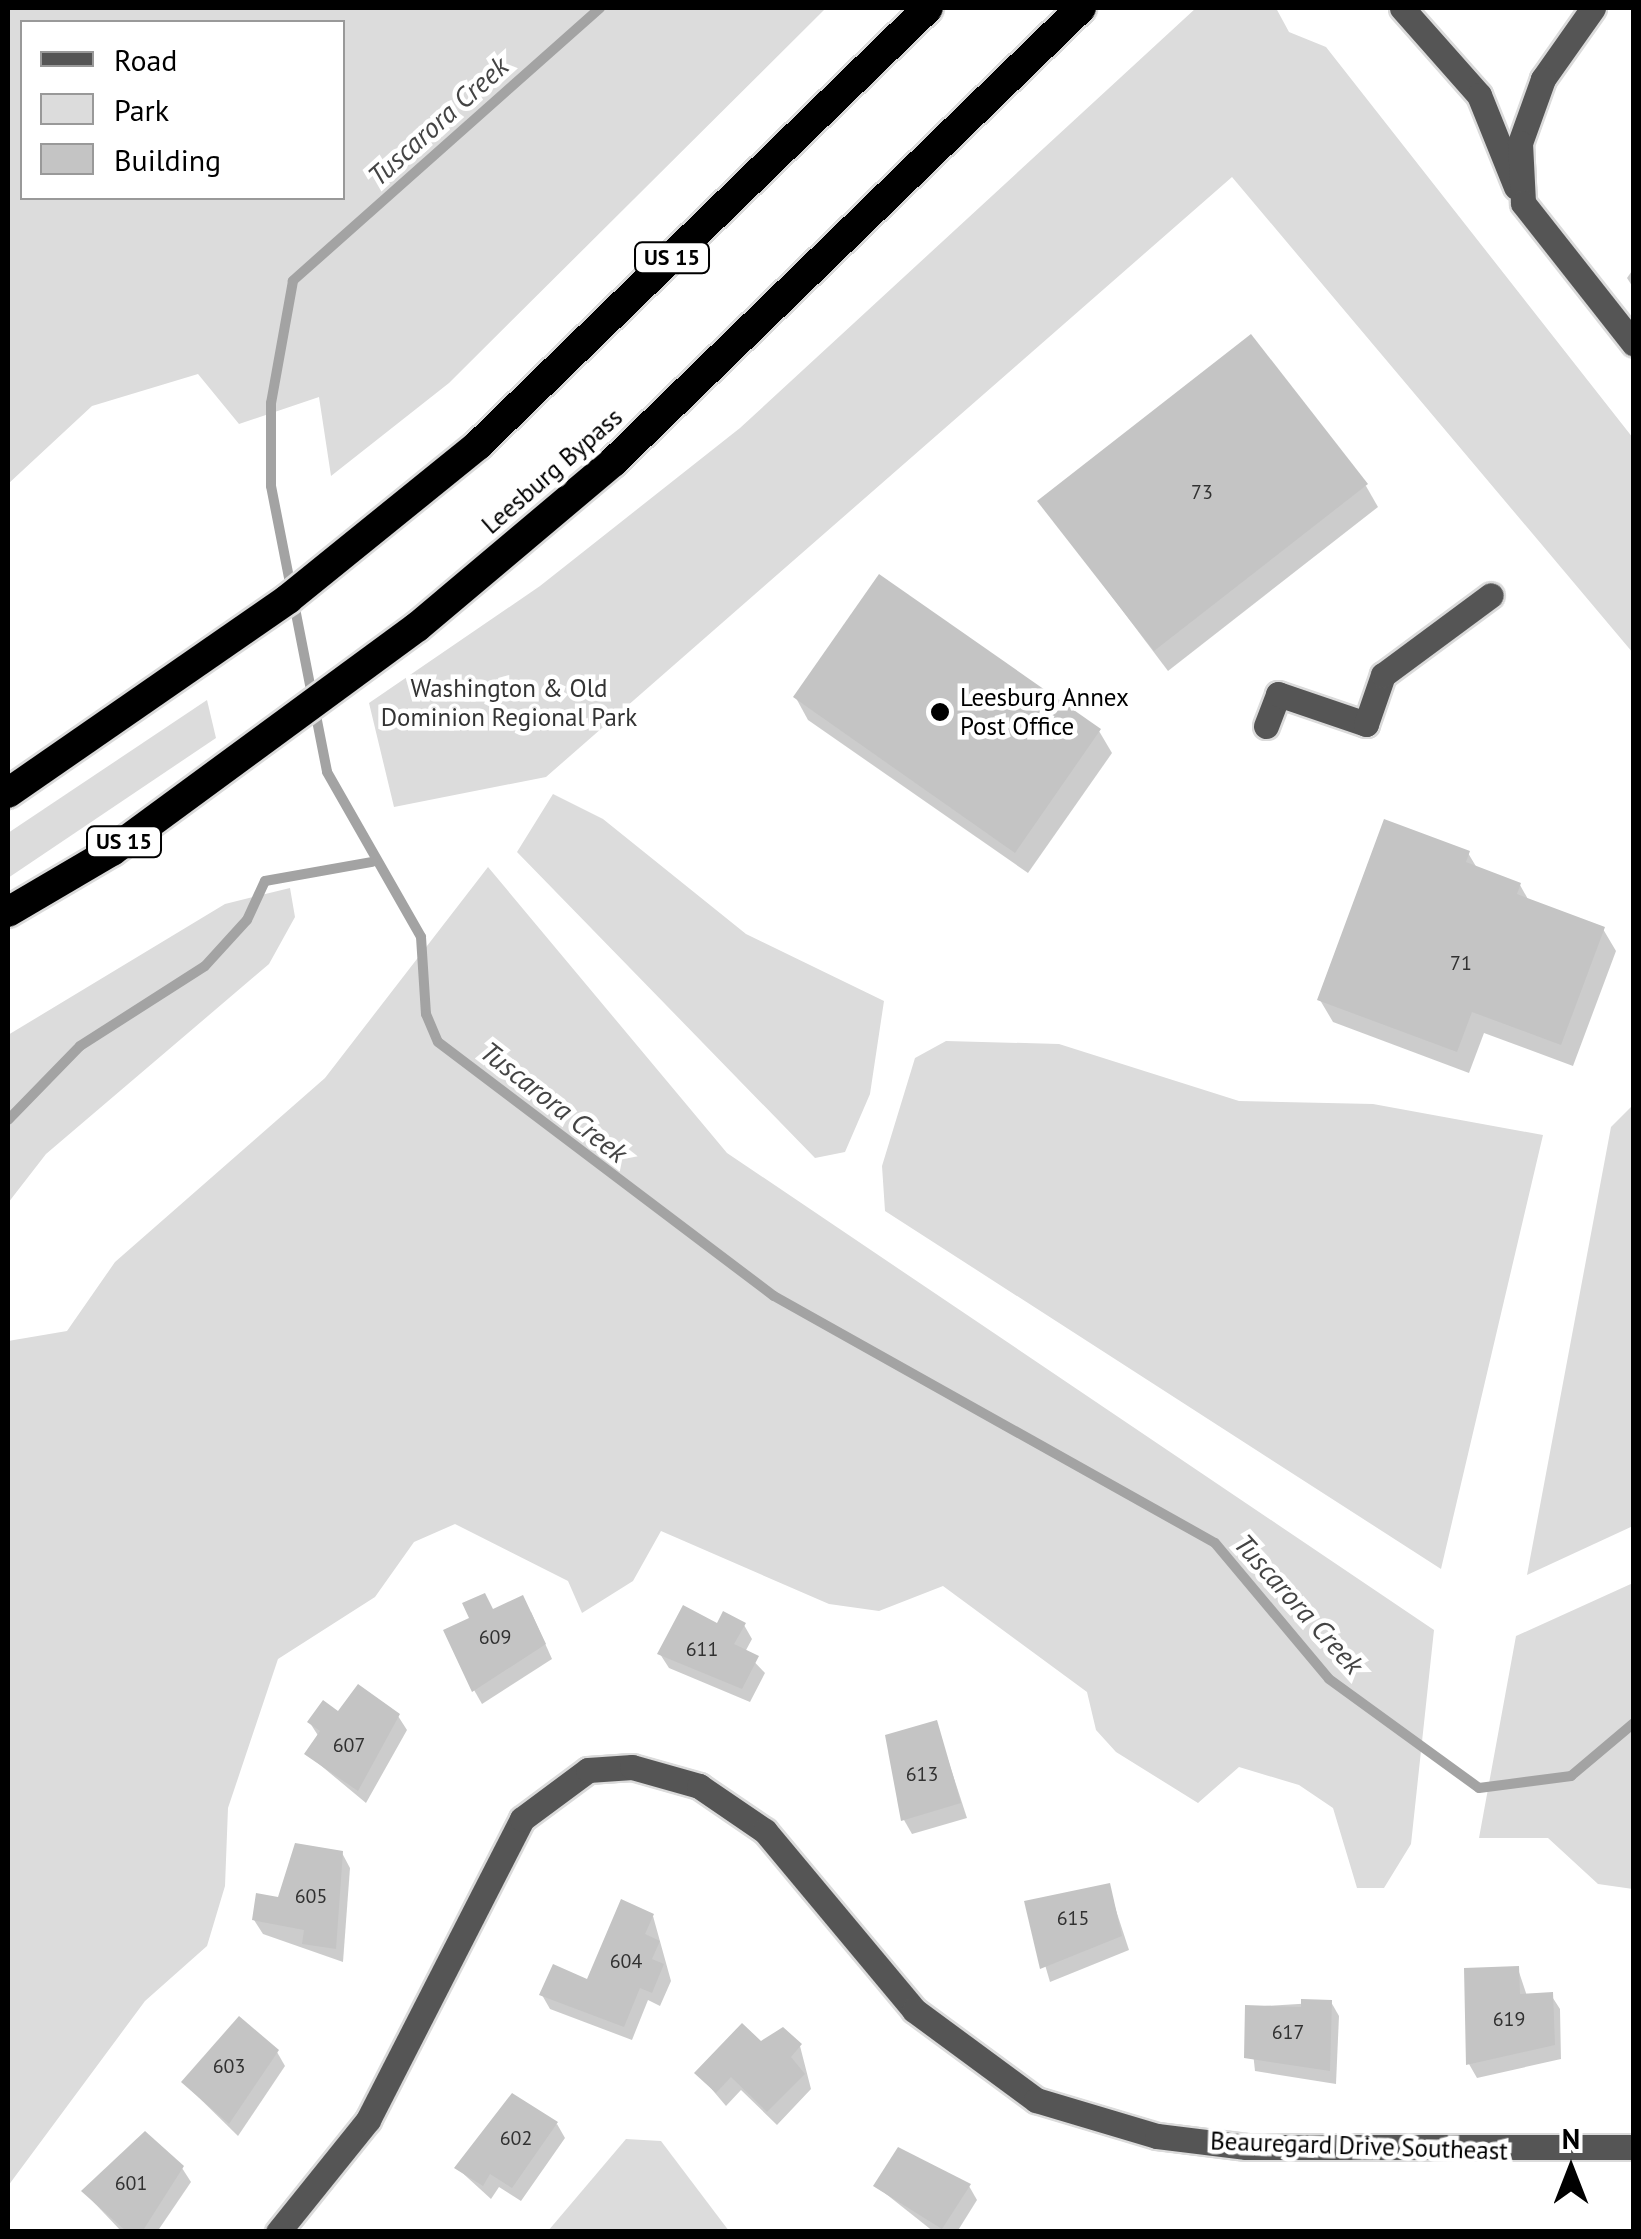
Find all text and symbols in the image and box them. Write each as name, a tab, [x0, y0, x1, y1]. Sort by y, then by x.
legend	[20, 20, 345, 200]
text: Road	[114, 40, 178, 79]
water label: Tuscarora Creek	[361, 49, 515, 193]
text: Park	[114, 90, 169, 129]
text: Building	[114, 140, 221, 179]
road number: US 15	[632, 241, 712, 275]
street label: Leesburg Bypass	[476, 402, 628, 540]
house number: 73	[1191, 480, 1213, 504]
park label: Washington & Old Dominion Regional Park	[381, 674, 637, 733]
place label: Leesburg Annex Post Office	[960, 683, 1130, 742]
marker: Leesburg Annex Post Office	[929, 701, 951, 723]
road number: US 15	[84, 825, 164, 859]
house number: 71	[1450, 951, 1472, 975]
water label: Tuscarora Creek	[474, 1034, 634, 1170]
water label: Tuscarora Creek	[1227, 1527, 1371, 1681]
house number: 609	[479, 1625, 511, 1649]
house number: 611	[686, 1637, 718, 1661]
house number: 607	[333, 1733, 365, 1757]
house number: 613	[906, 1762, 938, 1786]
house number: 605	[295, 1884, 327, 1908]
house number: 615	[1057, 1906, 1089, 1930]
house number: 604	[610, 1949, 642, 1973]
house number: 619	[1493, 2007, 1525, 2031]
house number: 617	[1272, 2020, 1304, 2044]
house number: 603	[213, 2054, 245, 2078]
north arrow	[1521, 2119, 1621, 2219]
text: N	[1562, 2120, 1580, 2157]
house number: 602	[500, 2126, 532, 2150]
street label: Beauregard Drive Southeast	[1210, 2126, 1508, 2166]
house number: 601	[115, 2171, 147, 2195]

